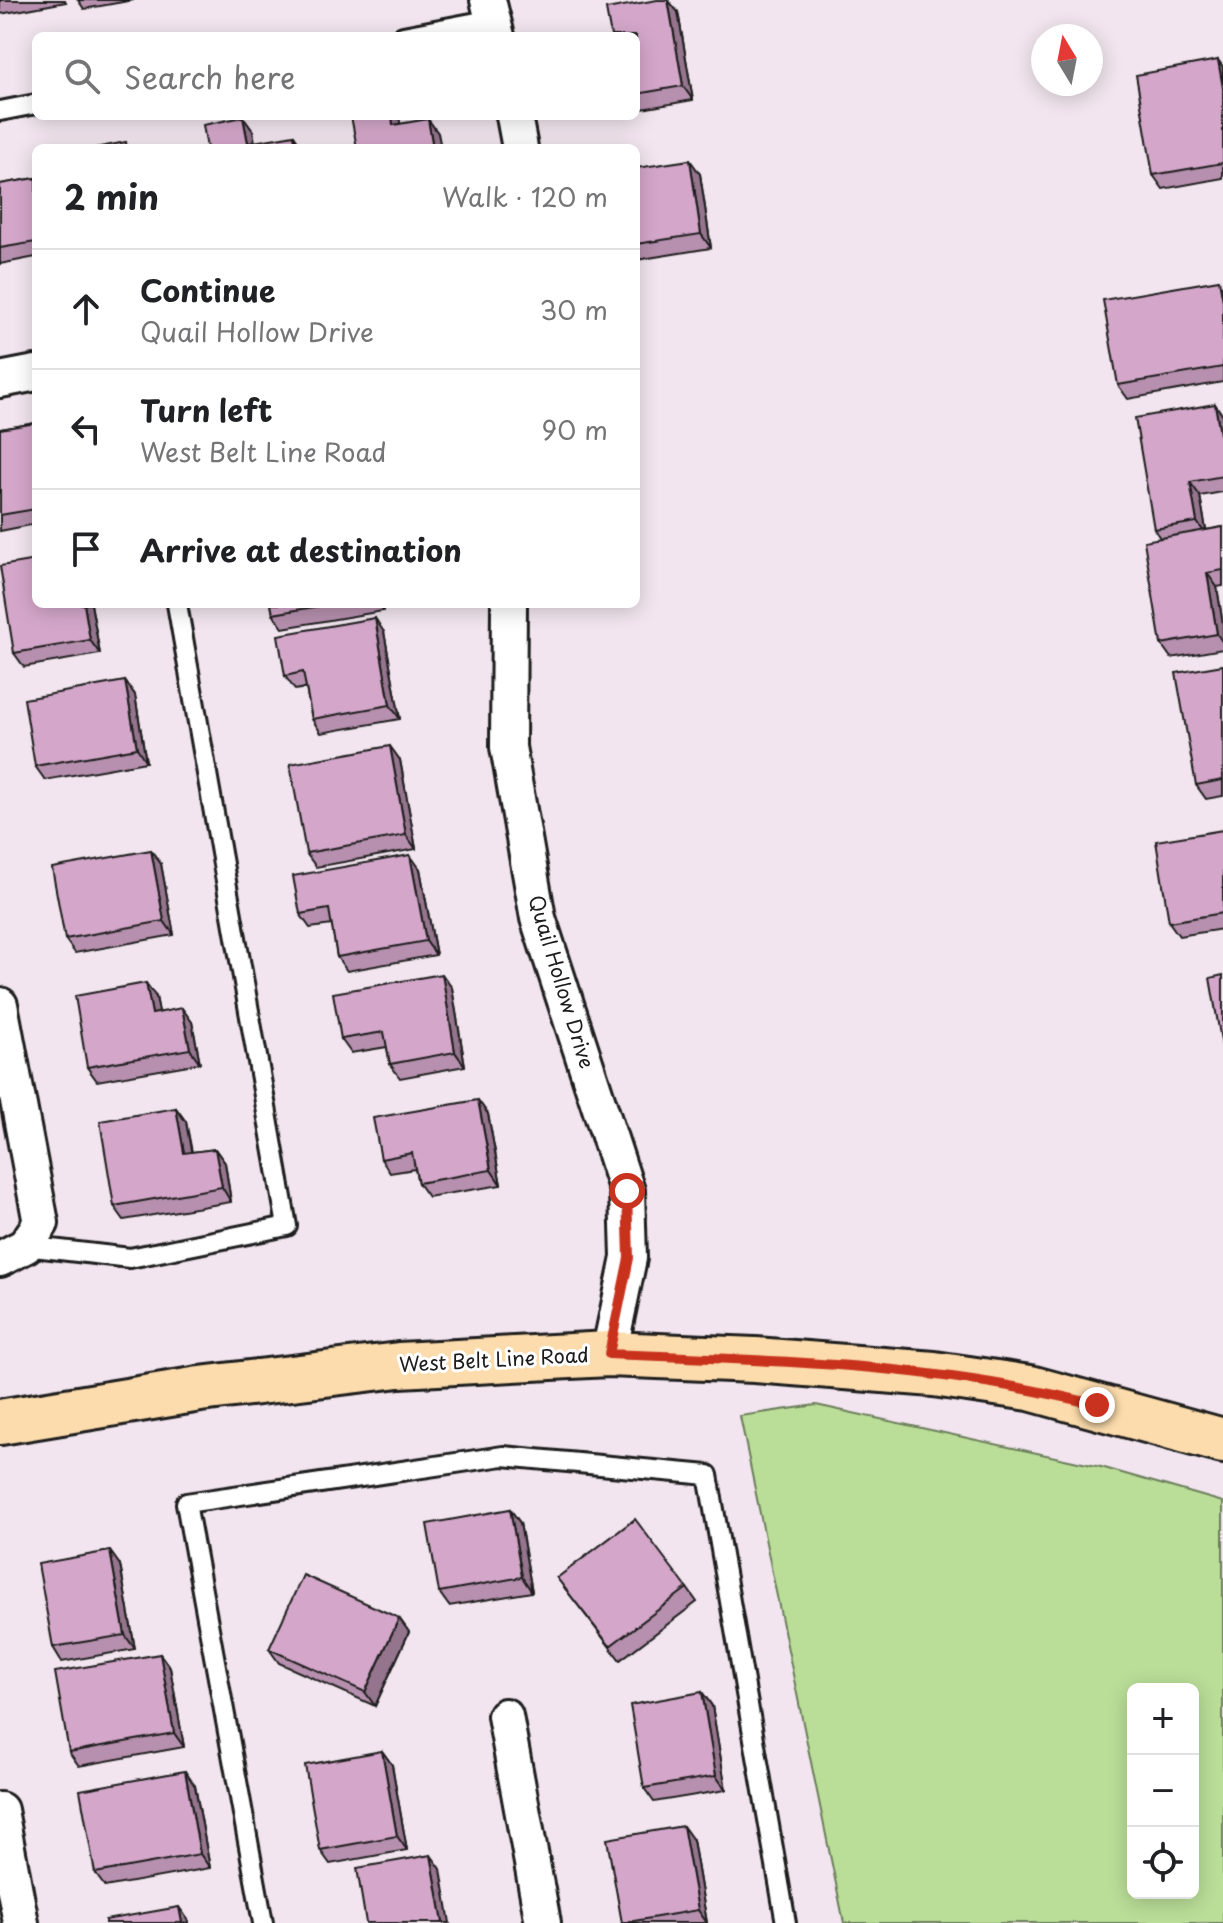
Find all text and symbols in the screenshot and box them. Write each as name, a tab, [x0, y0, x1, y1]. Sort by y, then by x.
north arrow	[1031, 24, 1103, 96]
search box	[32, 32, 640, 120]
icon: search	[60, 54, 104, 98]
text: Search here	[124, 54, 296, 99]
text: 2 min	[64, 170, 159, 222]
text: Walk · 120 m	[442, 177, 608, 216]
text: Continue	[140, 267, 275, 312]
icon: ahead	[64, 287, 108, 331]
text: 30 m	[540, 290, 608, 329]
text: Quail Hollow Drive	[140, 312, 374, 351]
text: Turn left	[140, 387, 272, 432]
icon: left	[64, 407, 108, 451]
text: 90 m	[541, 410, 608, 449]
text: West Belt Line Road	[140, 432, 387, 471]
icon: arrive	[64, 527, 108, 571]
text: Arrive at destination	[140, 527, 462, 572]
street label: Quail Hollow Drive	[521, 891, 603, 1072]
route start	[609, 1173, 645, 1209]
street label: West Belt Line Road	[398, 1339, 589, 1379]
route end	[1079, 1387, 1115, 1423]
map controls	[1127, 1683, 1199, 1899]
button: +	[1127, 1683, 1199, 1755]
button: −	[1127, 1755, 1199, 1827]
button: locate	[1127, 1827, 1199, 1899]

